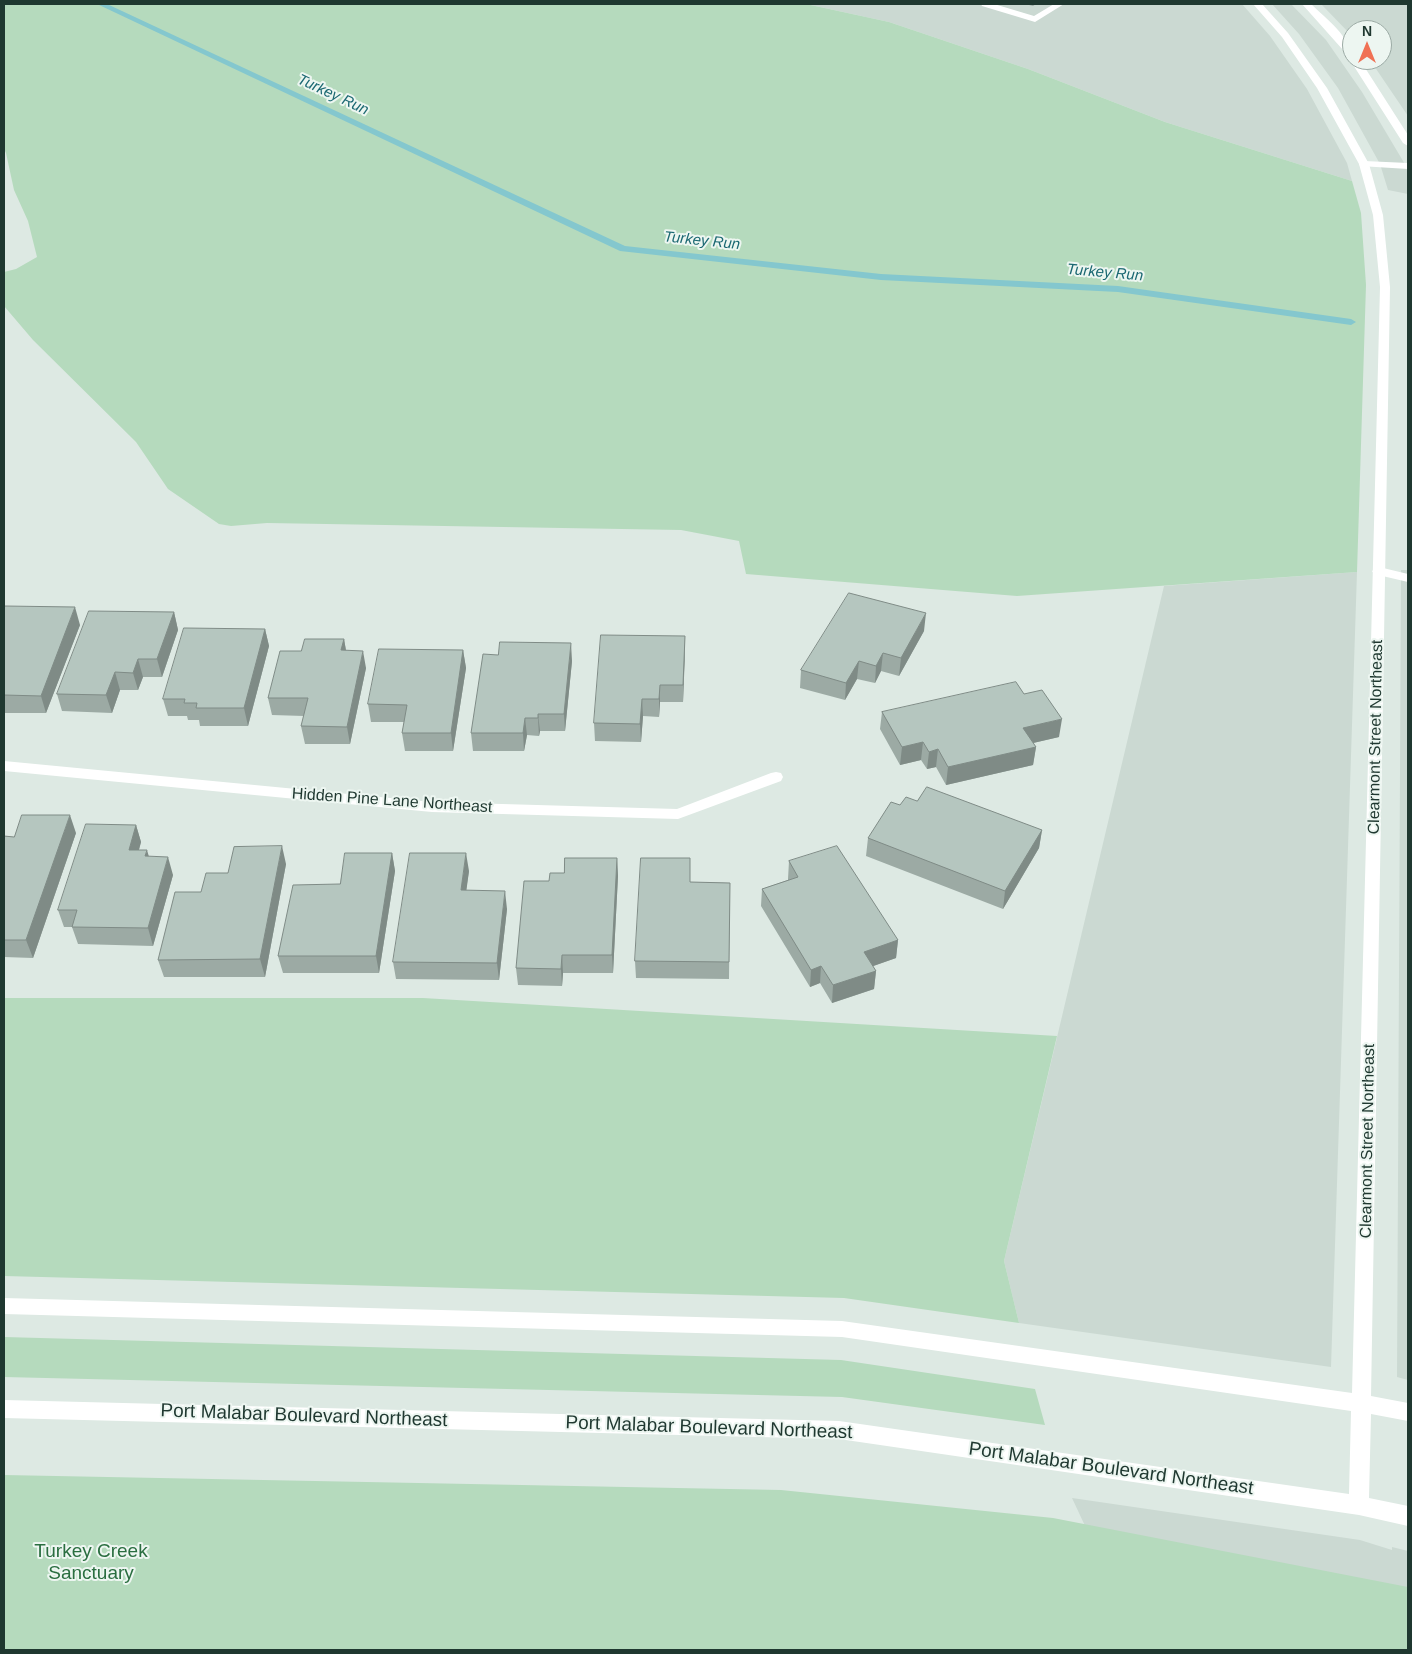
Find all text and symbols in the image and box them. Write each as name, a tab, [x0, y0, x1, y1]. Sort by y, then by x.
north arrow	[1342, 20, 1392, 70]
text: N	[1362, 23, 1372, 39]
water label: Turkey Run	[295, 71, 371, 119]
water label: Turkey Run	[663, 228, 741, 254]
water label: Turkey Run	[1066, 261, 1144, 285]
street label: Clearmont Street Northeast	[1365, 639, 1387, 835]
street label: Hidden Pine Lane Northeast	[291, 784, 493, 818]
street label: Clearmont Street Northeast	[1357, 1043, 1379, 1239]
street label: Port Malabar Boulevard Northeast	[160, 1400, 448, 1432]
street label: Port Malabar Boulevard Northeast	[565, 1412, 853, 1444]
street label: Port Malabar Boulevard Northeast	[967, 1438, 1255, 1500]
park label: Turkey Creek Sanctuary	[34, 1541, 148, 1585]

